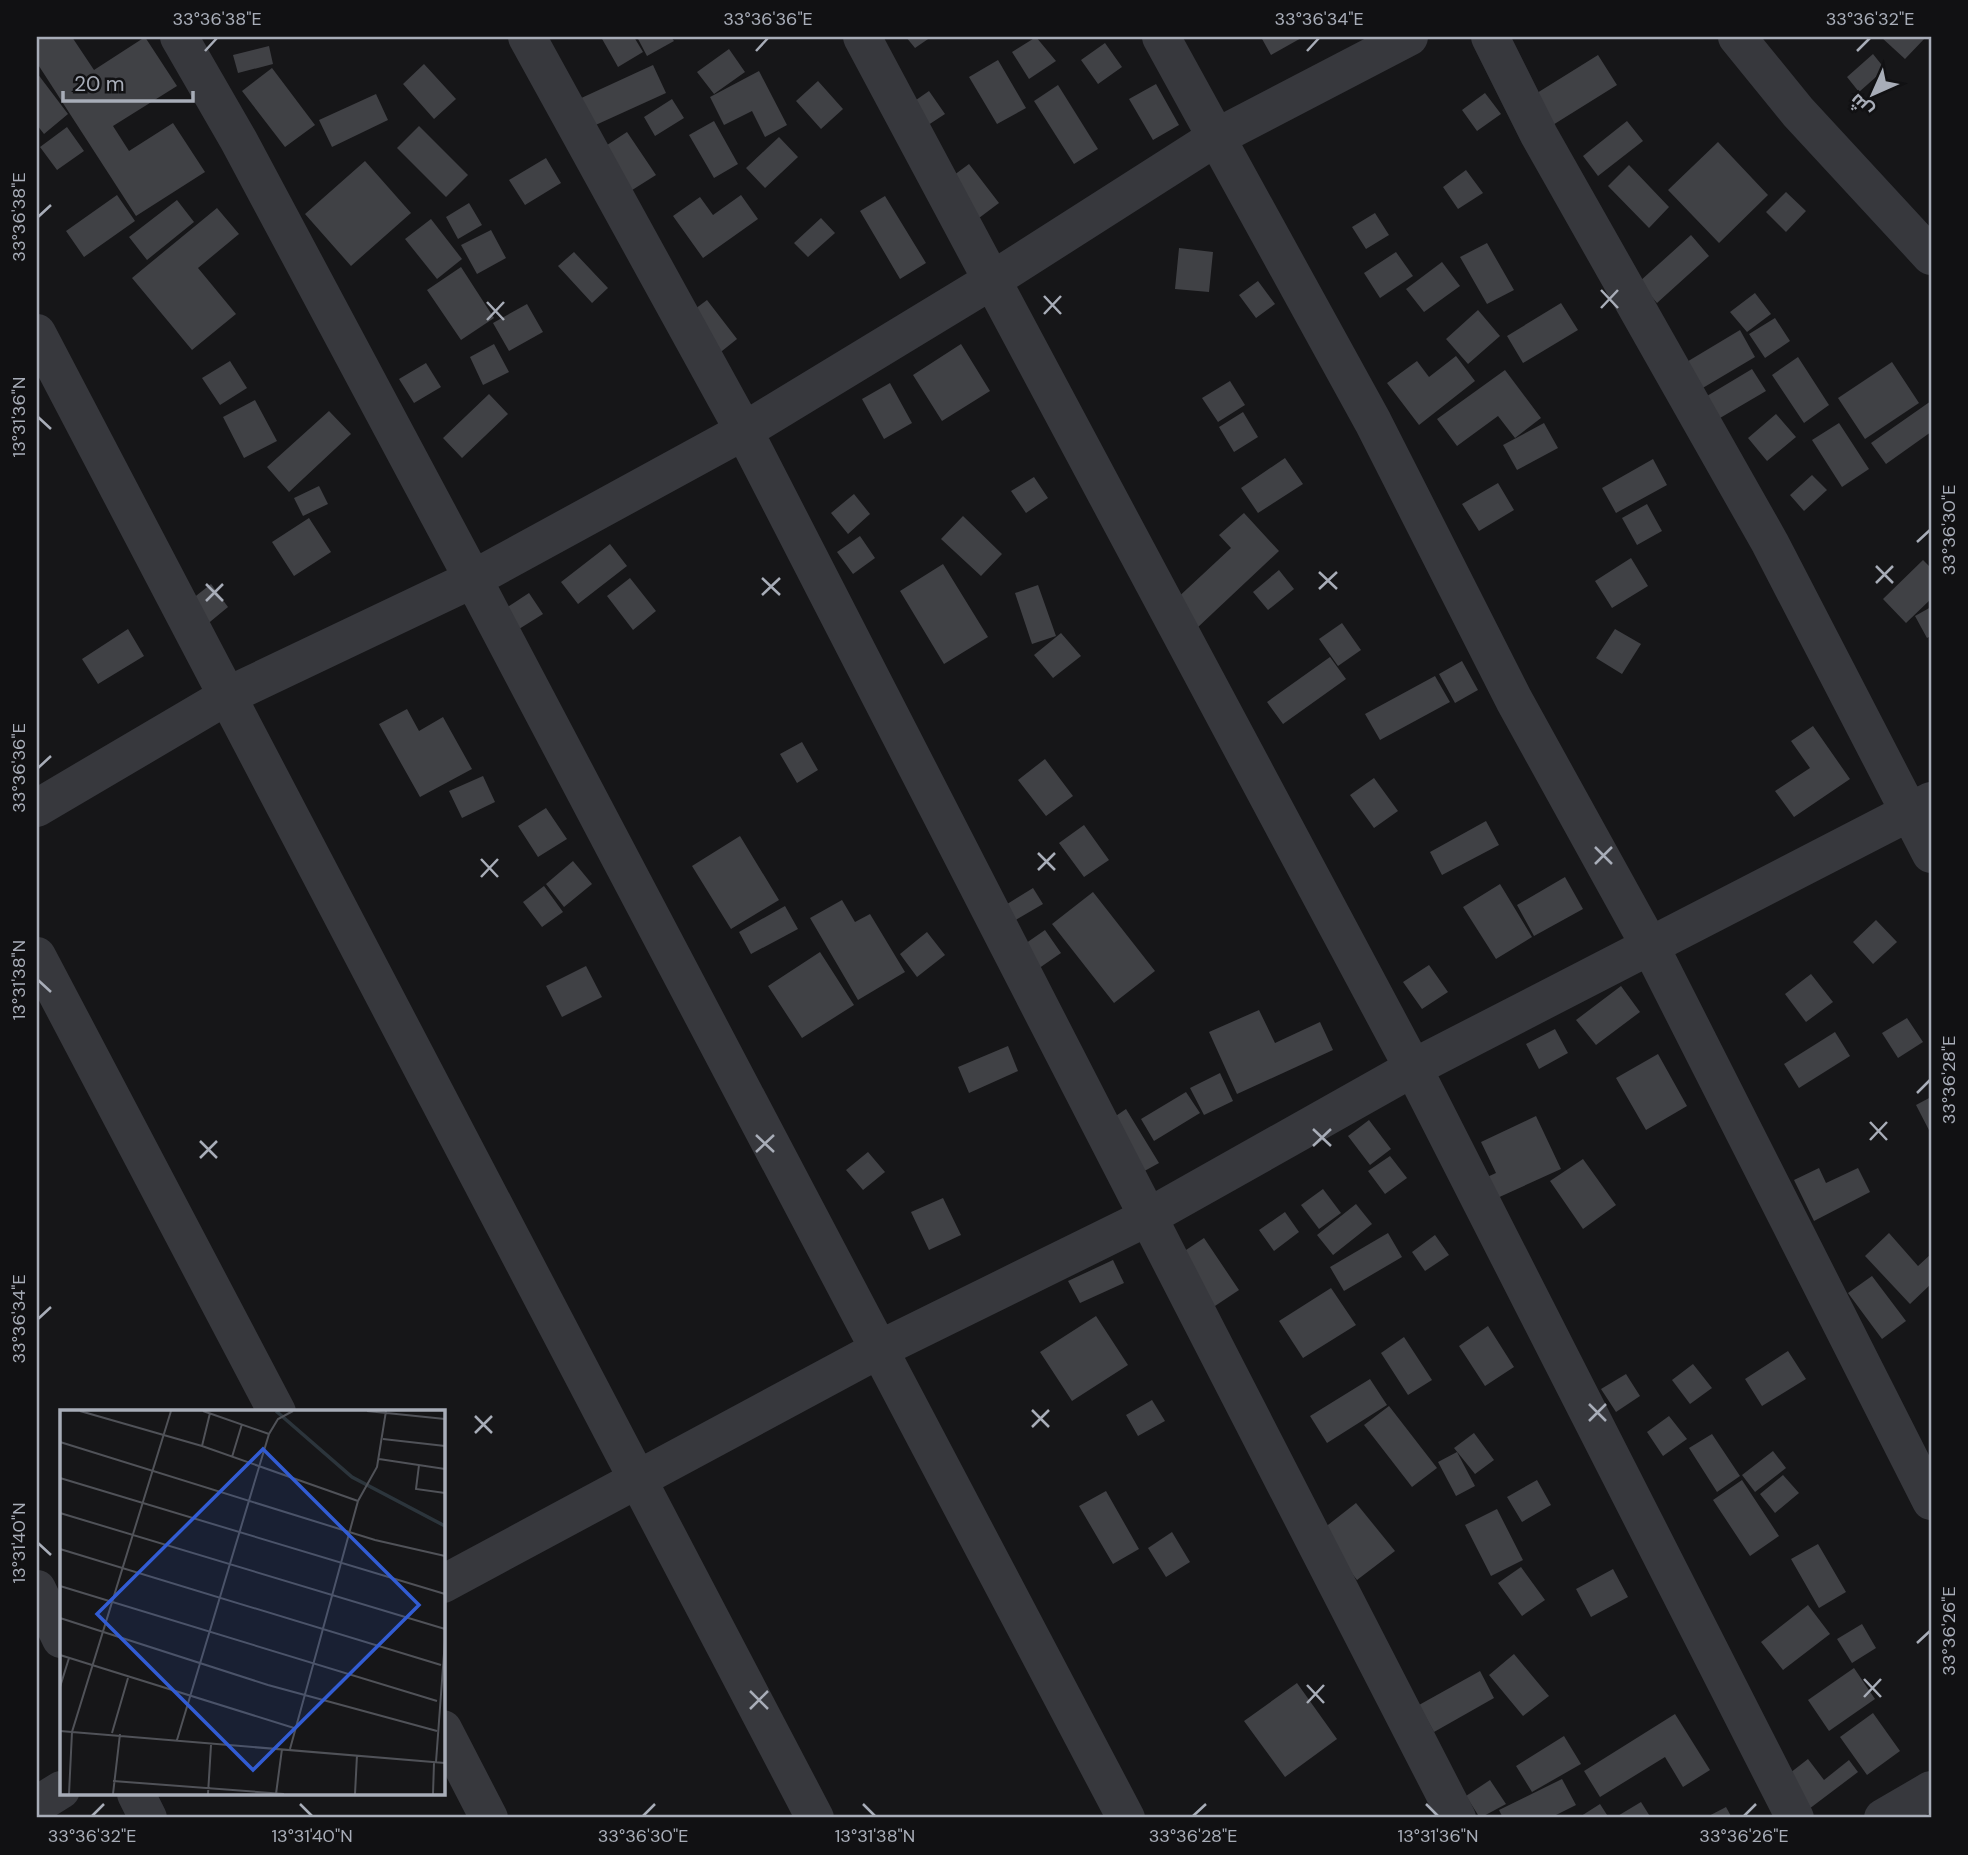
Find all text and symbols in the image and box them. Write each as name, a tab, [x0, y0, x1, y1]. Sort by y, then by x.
text: 33°36'38"E	[172, 7, 262, 31]
text: 33°36'36"E	[723, 7, 813, 31]
text: 33°36'34"E	[1274, 7, 1364, 31]
text: 33°36'32"E	[1826, 7, 1914, 31]
scale bar	[63, 60, 192, 104]
north arrow	[1839, 60, 1909, 130]
text: 20 m	[74, 70, 125, 98]
text: ش	[1844, 88, 1879, 123]
text: 33°36'38"E	[7, 172, 31, 262]
text: 13°31'36"N	[7, 377, 31, 457]
text: 33°36'30"E	[1937, 485, 1961, 575]
text: 33°36'36"E	[7, 723, 31, 813]
text: 13°31'38"N	[7, 940, 31, 1020]
text: 33°36'28"E	[1937, 1036, 1961, 1124]
text: 33°36'34"E	[7, 1274, 31, 1364]
inset map	[60, 1410, 444, 1796]
text: 13°31'40"N	[7, 1502, 31, 1584]
text: 33°36'26"E	[1937, 1586, 1961, 1676]
text: 33°36'32"E	[48, 1824, 136, 1848]
text: 13°31'40"N	[271, 1824, 353, 1848]
text: 33°36'30"E	[598, 1824, 688, 1848]
text: 13°31'38"N	[835, 1824, 915, 1848]
text: 33°36'28"E	[1149, 1824, 1237, 1848]
text: 13°31'36"N	[1398, 1824, 1478, 1848]
text: 33°36'26"E	[1699, 1824, 1789, 1848]

